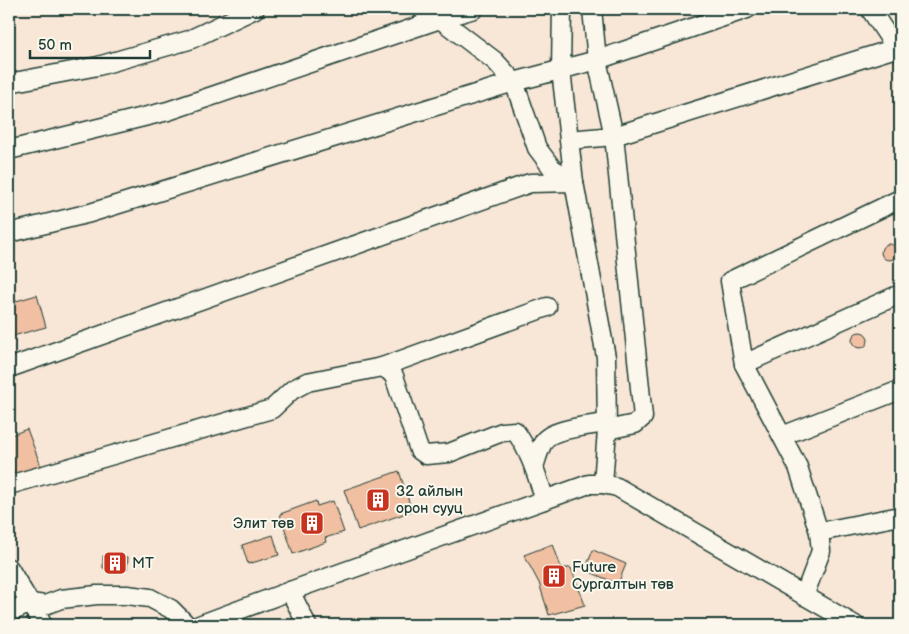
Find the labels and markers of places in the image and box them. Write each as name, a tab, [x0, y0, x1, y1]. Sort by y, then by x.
place label: 32 айлын орон сууц	[396, 482, 463, 518]
building icon: 32 айлын орон сууц	[365, 487, 391, 513]
building icon: Элит төв	[299, 510, 325, 536]
place label: Элит төв	[233, 514, 294, 533]
building icon: MT	[102, 550, 128, 576]
place label: MT	[132, 554, 154, 573]
place label: Future Сургалтын төв	[572, 558, 674, 594]
building icon: Future Сургалтын төв	[541, 563, 567, 589]

